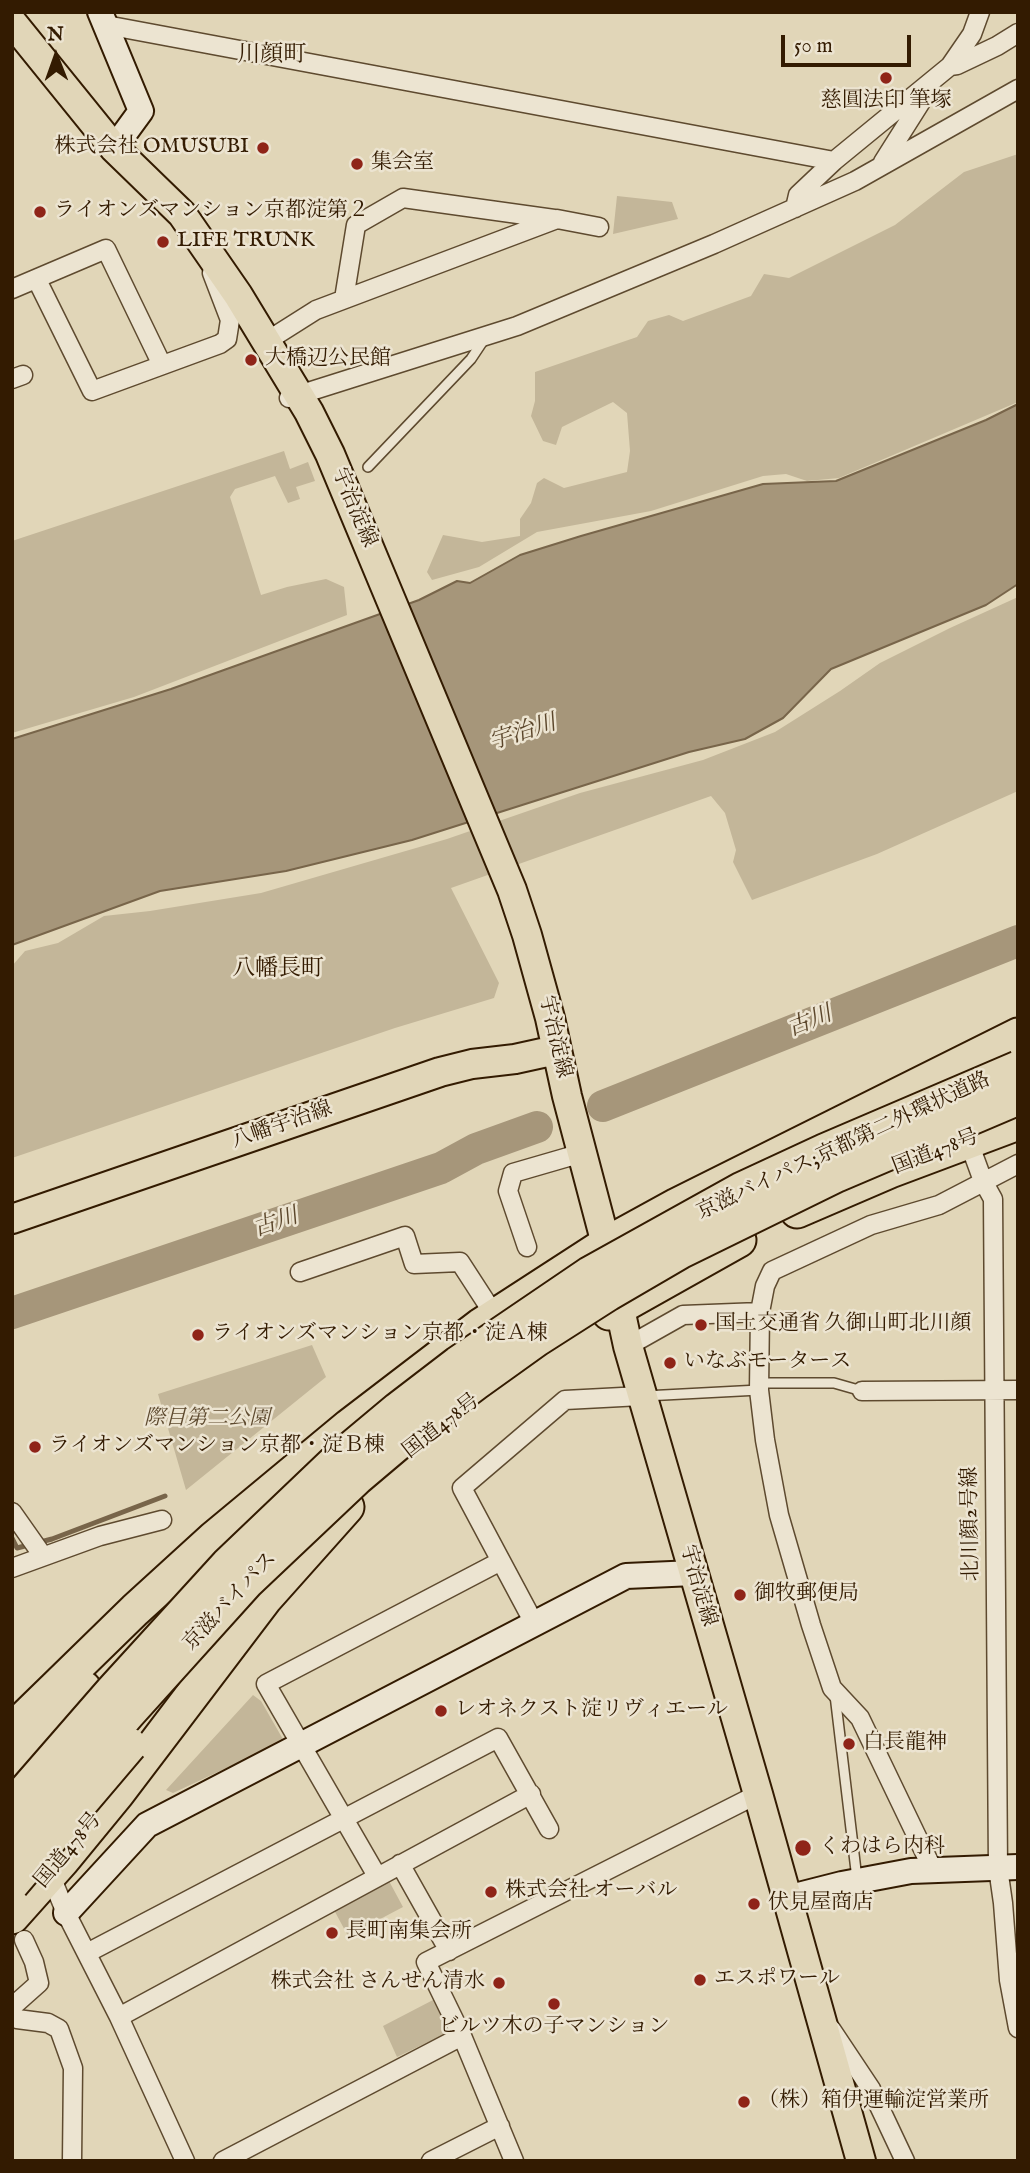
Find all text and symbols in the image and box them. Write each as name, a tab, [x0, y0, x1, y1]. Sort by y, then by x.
north arrow	[21, 21, 91, 91]
scale bar	[785, 21, 914, 65]
text: N	[47, 23, 64, 47]
text: 50 m	[794, 33, 833, 60]
district label: 川顔町	[238, 42, 306, 70]
marker: 慈圓法印 筆塚	[878, 70, 894, 86]
place label: 慈圓法印 筆塚	[821, 89, 951, 115]
place label: 株式会社 OMUSUBI	[54, 135, 249, 161]
marker: 株式会社 OMUSUBI	[255, 140, 271, 156]
place label: 集会室	[371, 151, 434, 177]
marker: 集会室	[349, 156, 365, 172]
place label: ライオンズマンション京都淀第２	[54, 199, 369, 225]
marker: ライオンズマンション京都淀第２	[32, 204, 48, 220]
place label: LIFE TRUNK	[177, 229, 315, 255]
marker: LIFE TRUNK	[155, 234, 171, 250]
place label: 大橋辺公民館	[265, 347, 391, 373]
marker: 大橋辺公民館	[243, 352, 259, 368]
street label: 宇治淀線	[325, 464, 381, 552]
water label: 宇治川	[486, 710, 560, 758]
district label: 八幡長町	[232, 956, 324, 984]
street label: 宇治淀線	[532, 993, 576, 1081]
water label: 古川	[784, 1002, 836, 1044]
street label: 京滋バイパス;京都第二外環状道路	[693, 1068, 995, 1226]
street label: 八幡宇治線	[228, 1097, 336, 1155]
street label: 国道478号	[889, 1125, 983, 1181]
water label: 古川	[250, 1203, 302, 1245]
place label: 国土交通省 久御山町北川顔	[715, 1312, 972, 1338]
marker: 国土交通省 久御山町北川顔	[693, 1317, 709, 1333]
place label: ライオンズマンション京都・淀Ａ棟	[212, 1322, 548, 1348]
marker: ライオンズマンション京都・淀Ａ棟	[190, 1327, 206, 1343]
place label: いなぶモータース	[684, 1350, 851, 1376]
marker: いなぶモータース	[662, 1355, 678, 1371]
street label: 国道478号	[399, 1389, 485, 1465]
park label: 際目第二公園	[144, 1407, 270, 1433]
place label: ライオンズマンション京都・淀Ｂ棟	[49, 1434, 385, 1460]
marker: ライオンズマンション京都・淀Ｂ棟	[27, 1439, 43, 1455]
street label: 北川顔2号線	[958, 1466, 986, 1582]
street label: 宇治淀線	[673, 1542, 721, 1630]
street label: 京滋バイパス	[179, 1547, 283, 1657]
place label: 御牧郵便局	[754, 1582, 859, 1608]
marker: 御牧郵便局	[732, 1587, 748, 1603]
place label: レオネクスト淀リヴィエール	[455, 1698, 728, 1724]
marker: レオネクスト淀リヴィエール	[433, 1703, 449, 1719]
place label: 白長龍神	[863, 1731, 947, 1757]
marker: 白長龍神	[841, 1736, 857, 1752]
street label: 国道478号	[30, 1808, 108, 1894]
place label: くわはら内科	[819, 1835, 945, 1861]
marker: くわはら内科	[793, 1838, 813, 1858]
place label: 株式会社 オーバル	[505, 1879, 678, 1905]
marker: 株式会社 オーバル	[483, 1884, 499, 1900]
place label: 伏見屋商店	[768, 1891, 873, 1917]
marker: 伏見屋商店	[746, 1896, 762, 1912]
place label: 長町南集会所	[346, 1920, 472, 1946]
marker: 長町南集会所	[324, 1925, 340, 1941]
place label: エスポワール	[714, 1967, 840, 1993]
place label: 株式会社 さんせん清水	[270, 1970, 485, 1996]
marker: エスポワール	[692, 1972, 708, 1988]
marker: 株式会社 さんせん清水	[491, 1975, 507, 1991]
marker: ビルツ木の子マンション	[546, 1996, 562, 2012]
place label: ビルツ木の子マンション	[439, 2015, 669, 2041]
place label: （株）箱伊運輸淀営業所	[758, 2089, 989, 2115]
marker: （株）箱伊運輸淀営業所	[736, 2094, 752, 2110]

